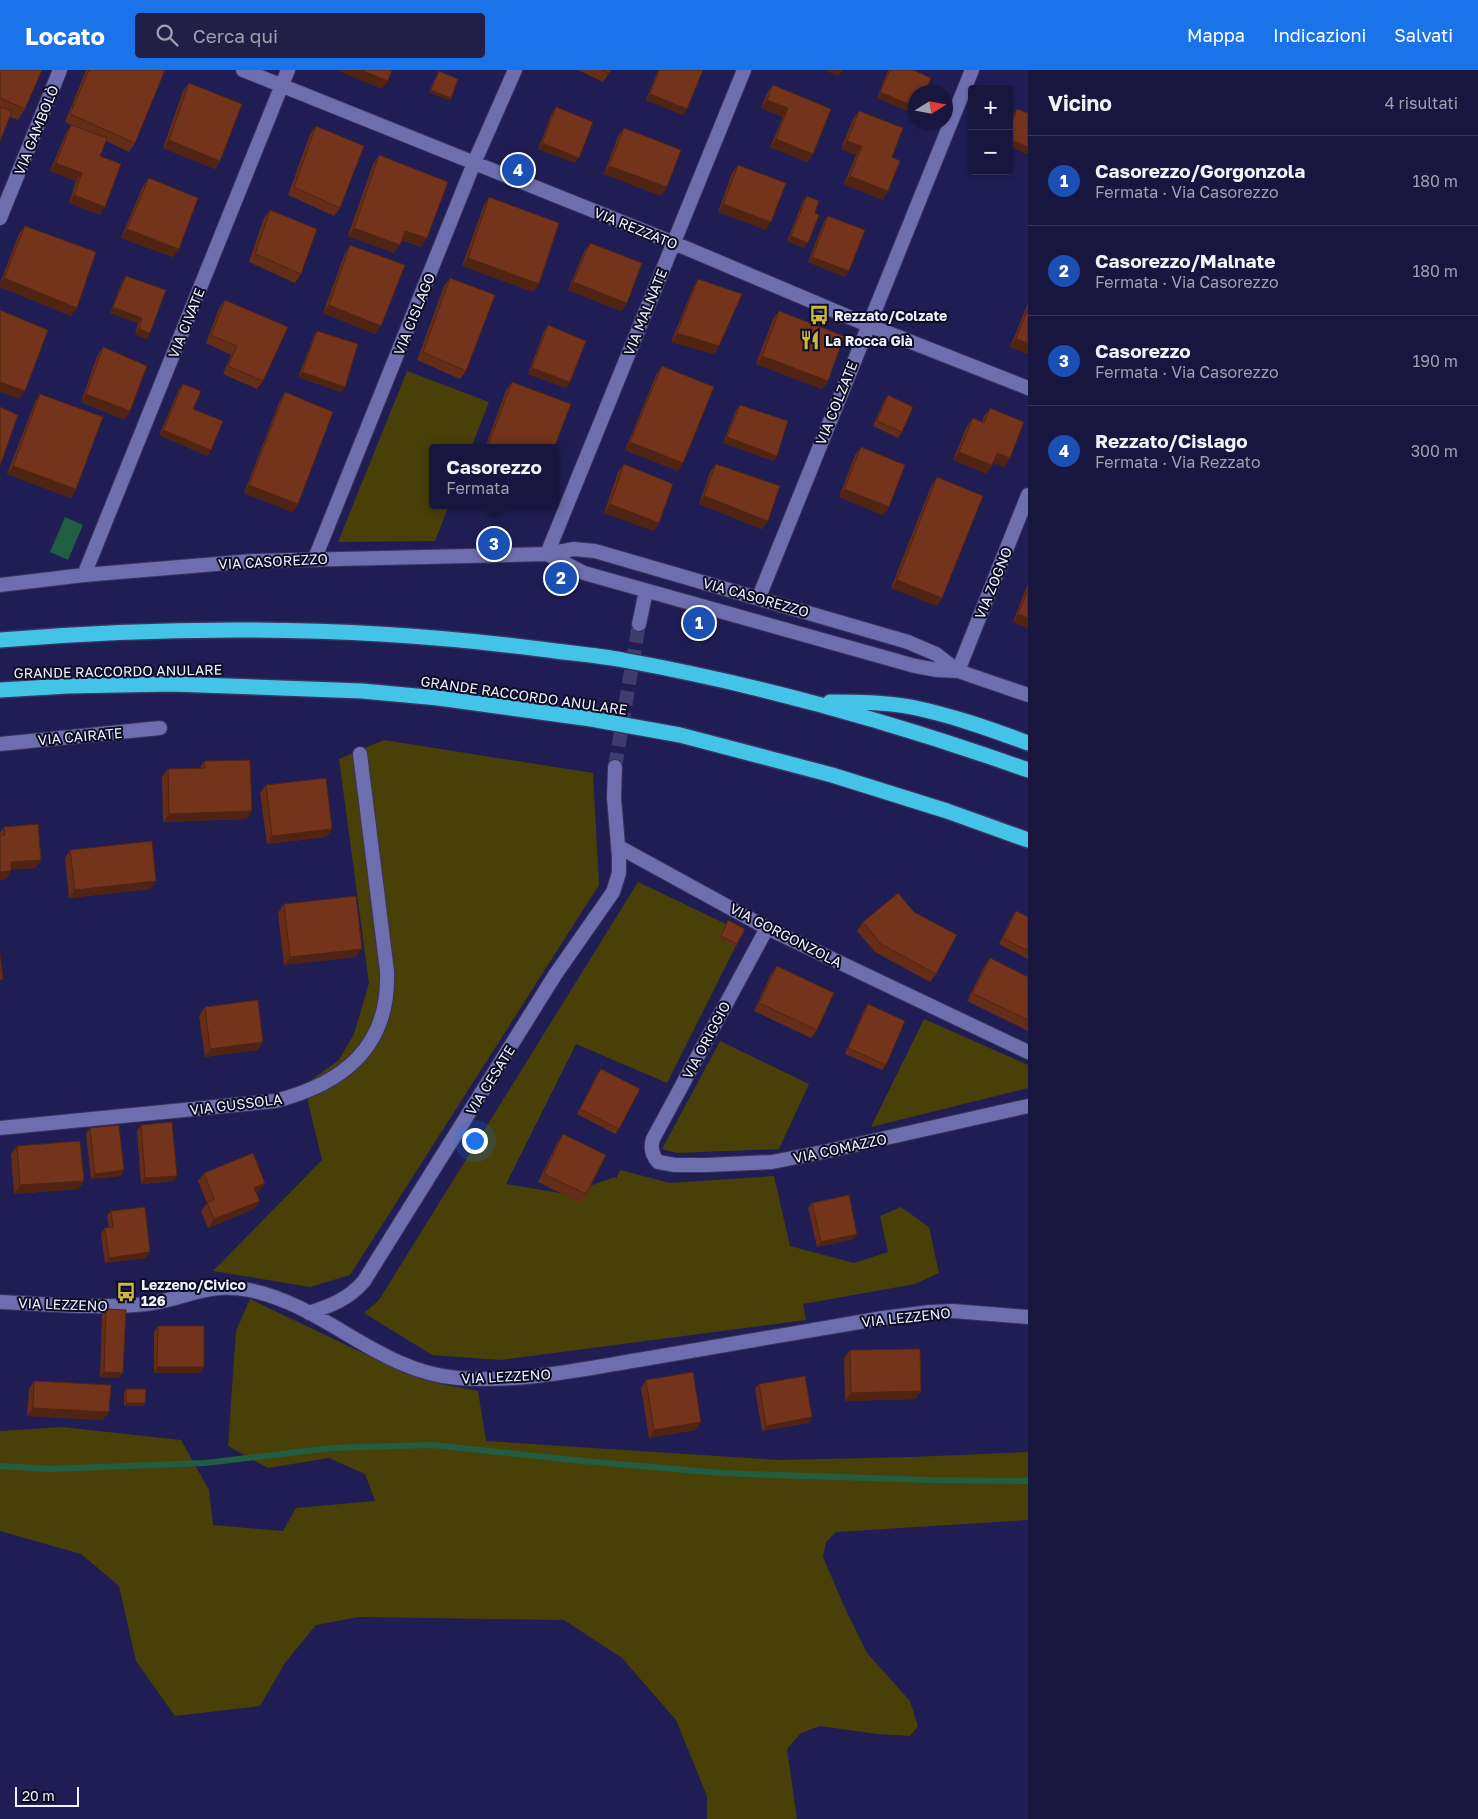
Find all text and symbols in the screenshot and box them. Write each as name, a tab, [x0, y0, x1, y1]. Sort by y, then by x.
search box	[135, 13, 485, 58]
text: Locato	[25, 21, 105, 50]
icon: search	[153, 21, 181, 49]
text: Cerca qui	[193, 24, 278, 47]
text: Mappa	[1187, 24, 1245, 46]
text: Indicazioni	[1273, 24, 1366, 46]
text: Salvati	[1394, 24, 1453, 46]
street label: VIA GAMBOLÒ	[10, 83, 62, 177]
north arrow	[908, 85, 953, 130]
map controls	[968, 85, 1013, 175]
button: +	[968, 85, 1013, 130]
text: Vicino	[1048, 90, 1112, 116]
text: 4 risultati	[1385, 93, 1458, 113]
button: −	[968, 130, 1013, 175]
pin: 4	[502, 151, 534, 189]
text: Casorezzo/Gorgonzola	[1095, 159, 1305, 182]
text: 1	[1060, 171, 1068, 191]
text: 180 m	[1412, 171, 1458, 191]
text: Fermata · Via Casorezzo	[1095, 182, 1279, 202]
street label: VIA REZZATO	[592, 204, 680, 252]
text: Casorezzo/Malnate	[1095, 249, 1275, 272]
text: 2	[1059, 261, 1069, 281]
text: 180 m	[1412, 261, 1458, 281]
street label: VIA MALNATE	[620, 266, 670, 358]
street label: VIA CISLAGO	[390, 270, 438, 358]
text: Fermata · Via Casorezzo	[1095, 272, 1279, 292]
street label: VIA CIVATE	[164, 285, 208, 361]
bus stop icon: Rezzato/Colzate	[808, 304, 830, 326]
place label: Rezzato/Colzate	[834, 307, 947, 324]
restaurant icon: La Rocca Già	[799, 329, 821, 351]
place label: La Rocca Già	[825, 332, 913, 349]
text: Casorezzo	[1095, 339, 1191, 362]
text: 3	[1059, 351, 1069, 371]
text: 190 m	[1412, 351, 1458, 371]
street label: VIA COLZATE	[812, 359, 860, 447]
text: Fermata · Via Casorezzo	[1095, 362, 1279, 382]
text: Rezzato/Cislago	[1095, 429, 1248, 452]
text: 4	[1059, 441, 1069, 461]
text: 300 m	[1411, 441, 1458, 461]
popup	[429, 444, 559, 509]
text: Fermata · Via Rezzato	[1095, 452, 1261, 472]
text: Casorezzo	[446, 455, 542, 478]
text: Fermata	[446, 478, 510, 498]
pin: 3	[478, 525, 510, 563]
street label: VIA ZOGNO	[971, 545, 1015, 621]
street label: VIA CASOREZZO	[218, 550, 328, 572]
pin: 2	[545, 559, 577, 597]
street label: VIA CASOREZZO	[701, 574, 811, 620]
pin: 1	[683, 604, 715, 642]
street label: GRANDE RACCORDO ANULARE	[14, 661, 222, 681]
street label: GRANDE RACCORDO ANULARE	[420, 672, 628, 718]
street label: VIA CAIRATE	[37, 724, 123, 748]
street label: VIA GORGONZOLA	[727, 899, 846, 971]
street label: VIA ORIGGIO	[678, 998, 734, 1082]
street label: VIA CESATE	[462, 1042, 518, 1118]
street label: VIA GUSSOLA	[189, 1090, 284, 1118]
your location	[462, 1128, 488, 1154]
street label: VIA COMAZZO	[792, 1130, 888, 1166]
place label: Lezzeno/Civico 126	[141, 1276, 246, 1309]
bus stop icon: Lezzeno/Civico 126	[115, 1281, 137, 1303]
street label: VIA LEZZENO	[18, 1294, 108, 1314]
street label: VIA LEZZENO	[861, 1304, 951, 1330]
street label: VIA LEZZENO	[461, 1365, 551, 1387]
scale bar	[15, 1784, 79, 1807]
text: 20 m	[22, 1787, 55, 1804]

